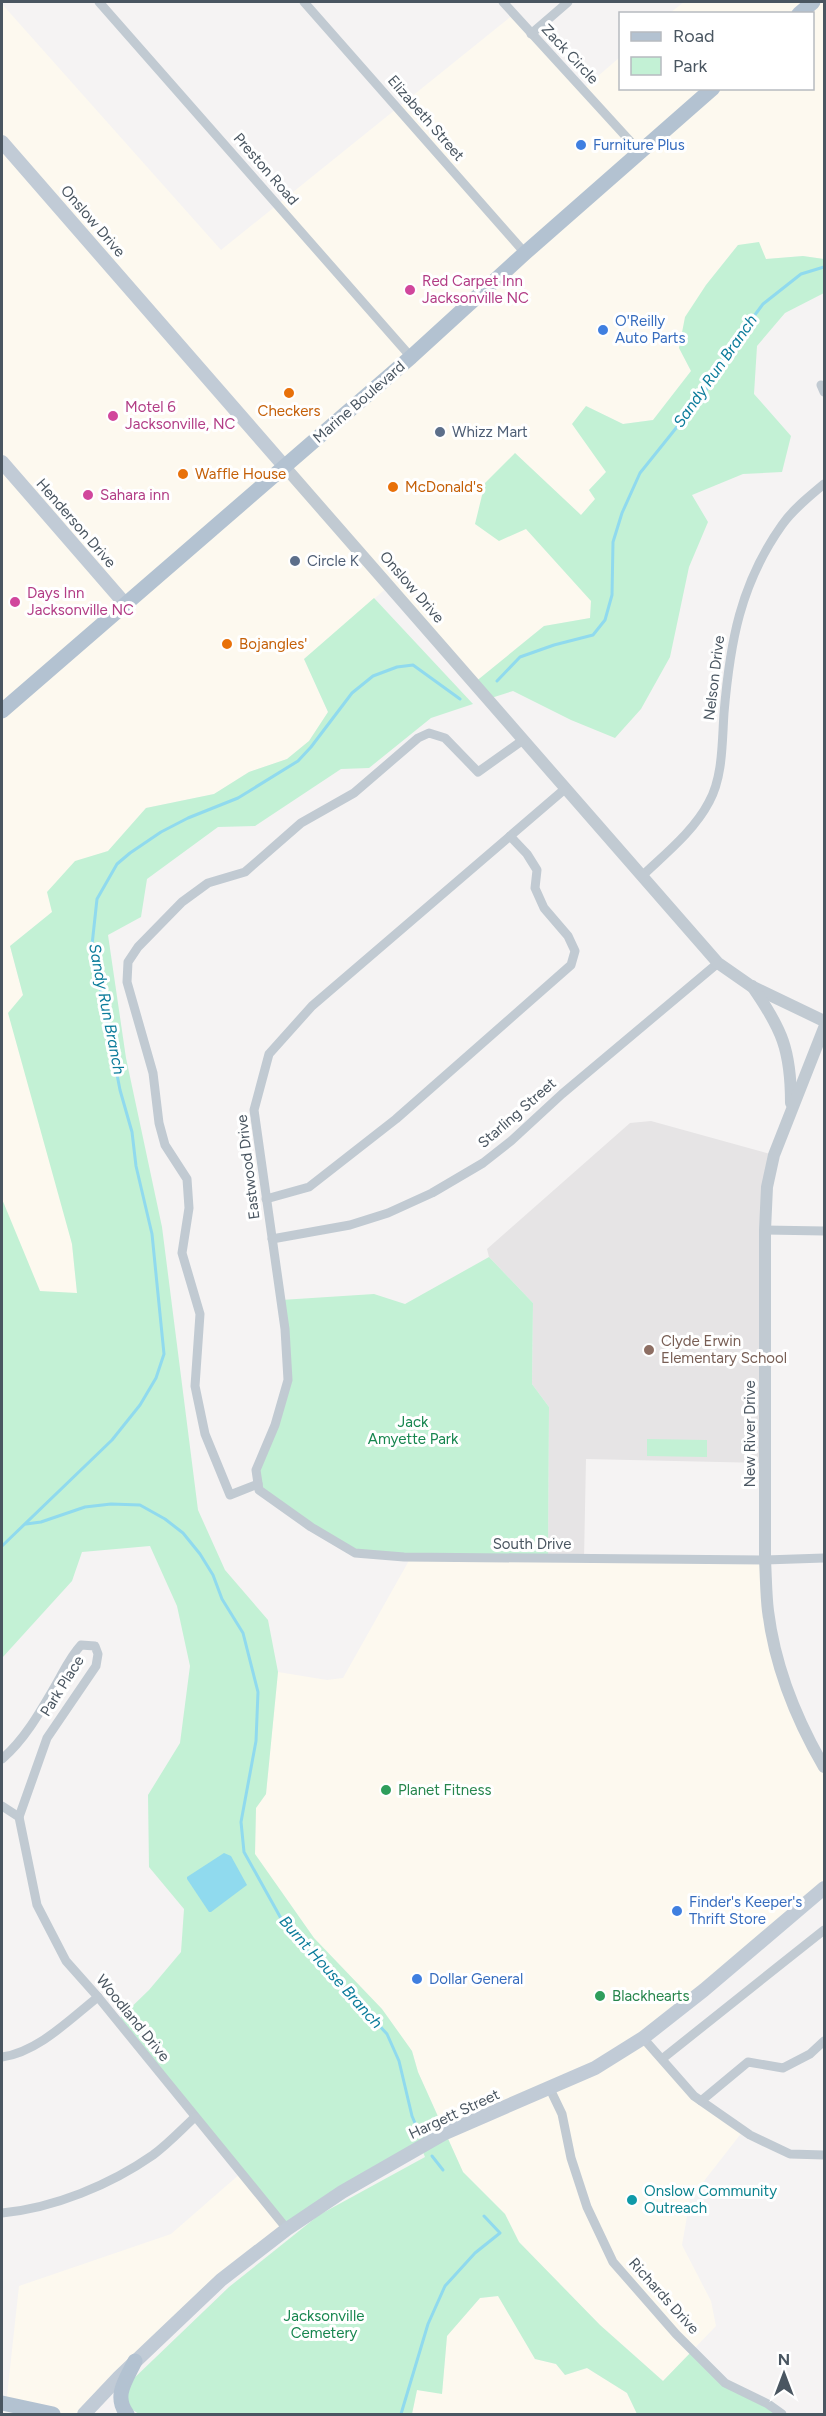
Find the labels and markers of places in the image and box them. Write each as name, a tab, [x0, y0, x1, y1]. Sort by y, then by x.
place label: Furniture Plus	[593, 136, 685, 154]
marker: Furniture Plus	[574, 138, 588, 152]
place label: Red Carpet Inn Jacksonville NC	[422, 272, 529, 307]
marker: Red Carpet Inn Jacksonville NC	[403, 283, 417, 297]
place label: O'Reilly Auto Parts	[615, 312, 685, 347]
marker: O'Reilly Auto Parts	[596, 323, 610, 337]
marker: Checkers	[282, 386, 296, 400]
place label: Motel 6 Jacksonville, NC	[125, 398, 235, 433]
place label: Checkers	[258, 402, 320, 420]
marker: Motel 6 Jacksonville, NC	[106, 409, 120, 423]
place label: Whizz Mart	[452, 423, 528, 441]
marker: Whizz Mart	[433, 425, 447, 439]
place label: Waffle House	[195, 465, 286, 483]
marker: Waffle House	[176, 467, 190, 481]
place label: McDonald's	[405, 478, 483, 496]
marker: McDonald's	[386, 480, 400, 494]
place label: Sahara inn	[100, 486, 170, 504]
marker: Sahara inn	[81, 488, 95, 502]
place label: Circle K	[307, 552, 360, 570]
marker: Circle K	[288, 554, 302, 568]
place label: Days Inn Jacksonville NC	[27, 584, 134, 619]
marker: Days Inn Jacksonville NC	[8, 595, 22, 609]
place label: Bojangles'	[239, 635, 307, 653]
marker: Bojangles'	[220, 637, 234, 651]
place label: Clyde Erwin Elementary School	[661, 1332, 787, 1367]
marker: Clyde Erwin Elementary School	[642, 1343, 656, 1357]
place label: Planet Fitness	[398, 1781, 491, 1799]
marker: Planet Fitness	[379, 1783, 393, 1797]
place label: Finder's Keeper's Thrift Store	[689, 1893, 802, 1928]
marker: Finder's Keeper's Thrift Store	[670, 1904, 684, 1918]
place label: Dollar General	[429, 1970, 523, 1988]
marker: Dollar General	[410, 1972, 424, 1986]
place label: Blackhearts	[612, 1987, 689, 2005]
marker: Blackhearts	[593, 1989, 607, 2003]
place label: Onslow Community Outreach	[644, 2182, 777, 2217]
marker: Onslow Community Outreach	[625, 2193, 639, 2207]

